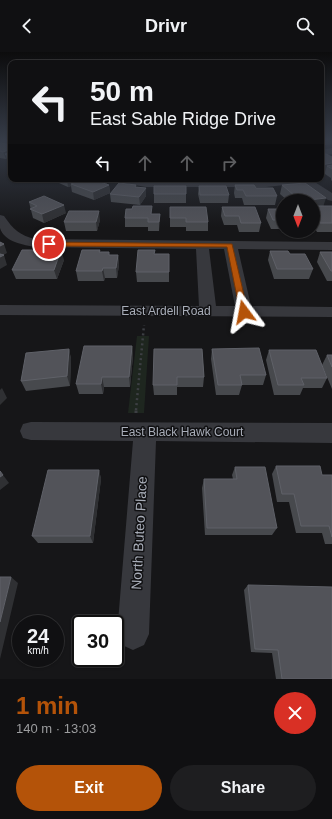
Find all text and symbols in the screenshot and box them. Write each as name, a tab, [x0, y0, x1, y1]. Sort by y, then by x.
icon: back	[16, 15, 38, 37]
icon: search	[294, 15, 316, 37]
text: Drivr	[145, 16, 187, 36]
icon: left	[24, 76, 76, 128]
text: 50 m	[90, 76, 154, 107]
text: East Sable Ridge Drive	[90, 109, 276, 129]
icon: left	[92, 152, 114, 174]
icon: ahead	[134, 152, 156, 174]
icon: ahead	[176, 152, 198, 174]
icon: right	[218, 152, 240, 174]
north arrow	[276, 194, 320, 238]
map controls	[276, 194, 320, 238]
pin	[32, 227, 66, 261]
icon: arrive	[38, 233, 60, 255]
position arrow	[223, 291, 265, 333]
street label: East Ardell Road	[121, 304, 211, 318]
street label: East Black Hawk Court	[121, 425, 244, 439]
street label: North Buteo Place	[128, 476, 150, 590]
speed limit sign: 30	[72, 615, 124, 667]
text: 24	[27, 625, 49, 647]
text: km/h	[27, 645, 49, 656]
text: 1 min	[16, 692, 79, 719]
button: close	[274, 692, 316, 734]
text: 140 m · 13:03	[16, 721, 96, 736]
button: Exit	[16, 765, 162, 811]
button: Share	[170, 765, 316, 811]

